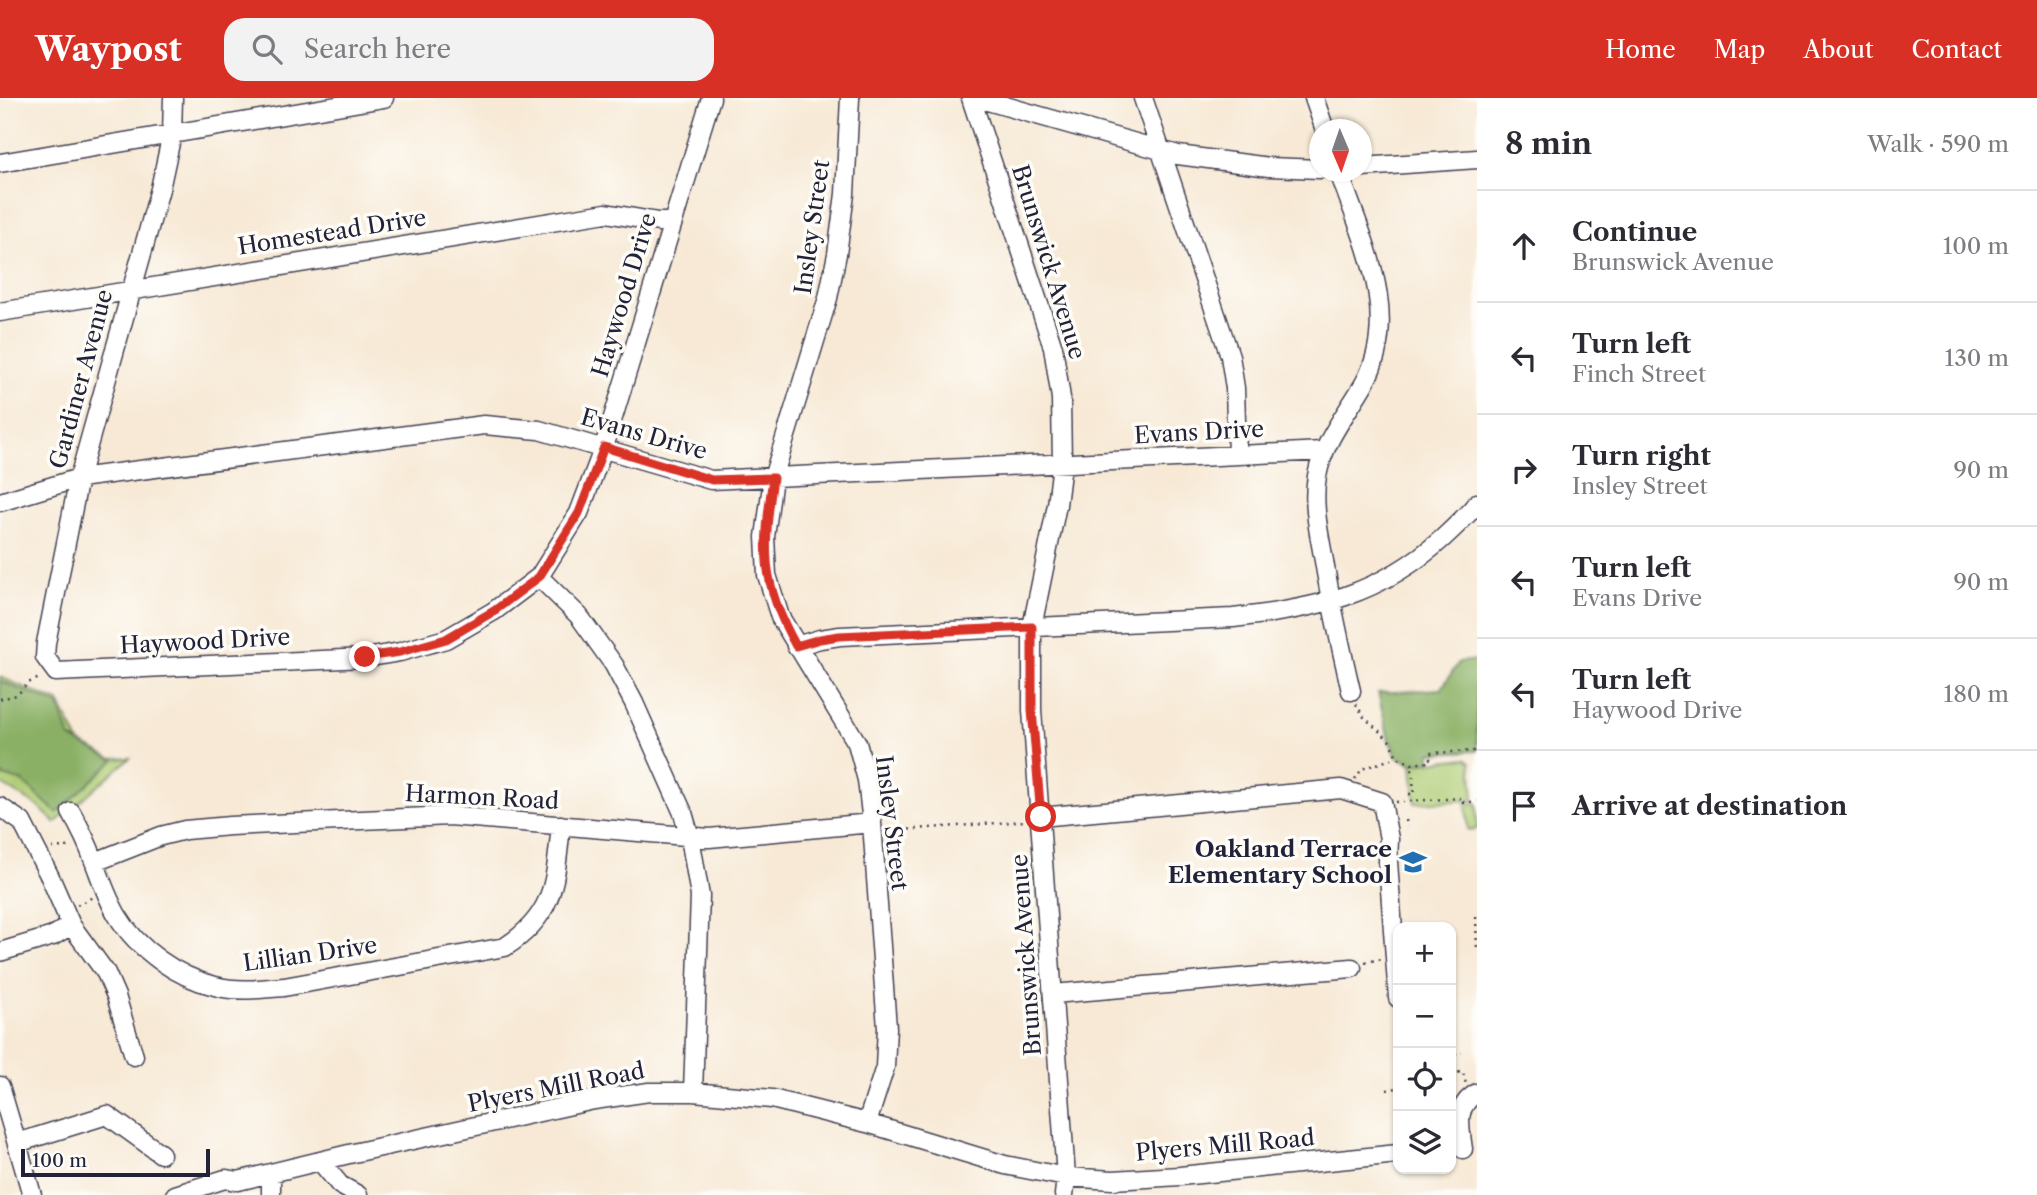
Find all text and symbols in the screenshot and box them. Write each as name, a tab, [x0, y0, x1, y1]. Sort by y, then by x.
search box	[224, 18, 714, 81]
text: Waypost	[35, 29, 182, 70]
icon: search	[248, 30, 286, 68]
text: Search here	[304, 33, 451, 65]
text: Home	[1605, 35, 1676, 64]
text: Map	[1714, 35, 1765, 64]
text: About	[1803, 35, 1874, 64]
text: Contact	[1912, 35, 2002, 64]
north arrow	[1309, 119, 1372, 182]
text: 8 min	[1505, 125, 1592, 162]
text: Walk · 590 m	[1867, 130, 2009, 158]
street label: Insley Street	[789, 158, 835, 296]
street label: Brunswick Avenue	[1006, 161, 1092, 363]
street label: Homestead Drive	[236, 203, 428, 261]
street label: Haywood Drive	[586, 209, 662, 381]
text: Continue	[1572, 216, 1697, 248]
icon: ahead	[1505, 227, 1543, 265]
text: 100 m	[1943, 232, 2009, 260]
text: Brunswick Avenue	[1572, 248, 1774, 276]
street label: Gardiner Avenue	[44, 286, 118, 472]
text: Turn left	[1572, 328, 1691, 360]
icon: left	[1505, 339, 1543, 377]
text: 130 m	[1945, 344, 2009, 372]
text: Finch Street	[1572, 360, 1706, 388]
street label: Evans Drive	[578, 403, 710, 465]
street label: Evans Drive	[1133, 415, 1265, 449]
text: Turn right	[1572, 440, 1711, 472]
icon: right	[1505, 451, 1543, 489]
text: 90 m	[1953, 456, 2009, 484]
text: Insley Street	[1572, 472, 1708, 500]
text: Turn left	[1572, 552, 1691, 584]
icon: left	[1505, 563, 1543, 601]
text: 90 m	[1953, 568, 2009, 596]
text: Evans Drive	[1572, 584, 1702, 612]
street label: Haywood Drive	[119, 623, 291, 659]
route end	[349, 641, 380, 672]
text: Turn left	[1572, 664, 1691, 696]
icon: left	[1505, 675, 1543, 713]
text: 180 m	[1944, 680, 2009, 708]
text: Haywood Drive	[1572, 696, 1742, 724]
street label: Insley Street	[870, 754, 914, 892]
street label: Harmon Road	[404, 779, 560, 815]
icon: arrive	[1505, 787, 1543, 825]
text: Arrive at destination	[1572, 790, 1847, 822]
route start	[1025, 801, 1056, 832]
place label: Oakland Terrace Elementary School	[1168, 835, 1392, 889]
school or university icon: Oakland Terrace Elementary School	[1398, 847, 1428, 877]
street label: Brunswick Avenue	[1005, 853, 1047, 1057]
map controls	[1393, 922, 1456, 1174]
button: +	[1393, 922, 1456, 985]
street label: Lillian Drive	[241, 931, 379, 977]
button: −	[1393, 985, 1456, 1048]
button: locate	[1393, 1048, 1456, 1111]
street label: Plyers Mill Road	[465, 1056, 647, 1118]
button: layers	[1393, 1111, 1456, 1174]
street label: Plyers Mill Road	[1134, 1123, 1316, 1167]
scale bar	[21, 1146, 210, 1178]
text: 100 m	[32, 1149, 87, 1172]

